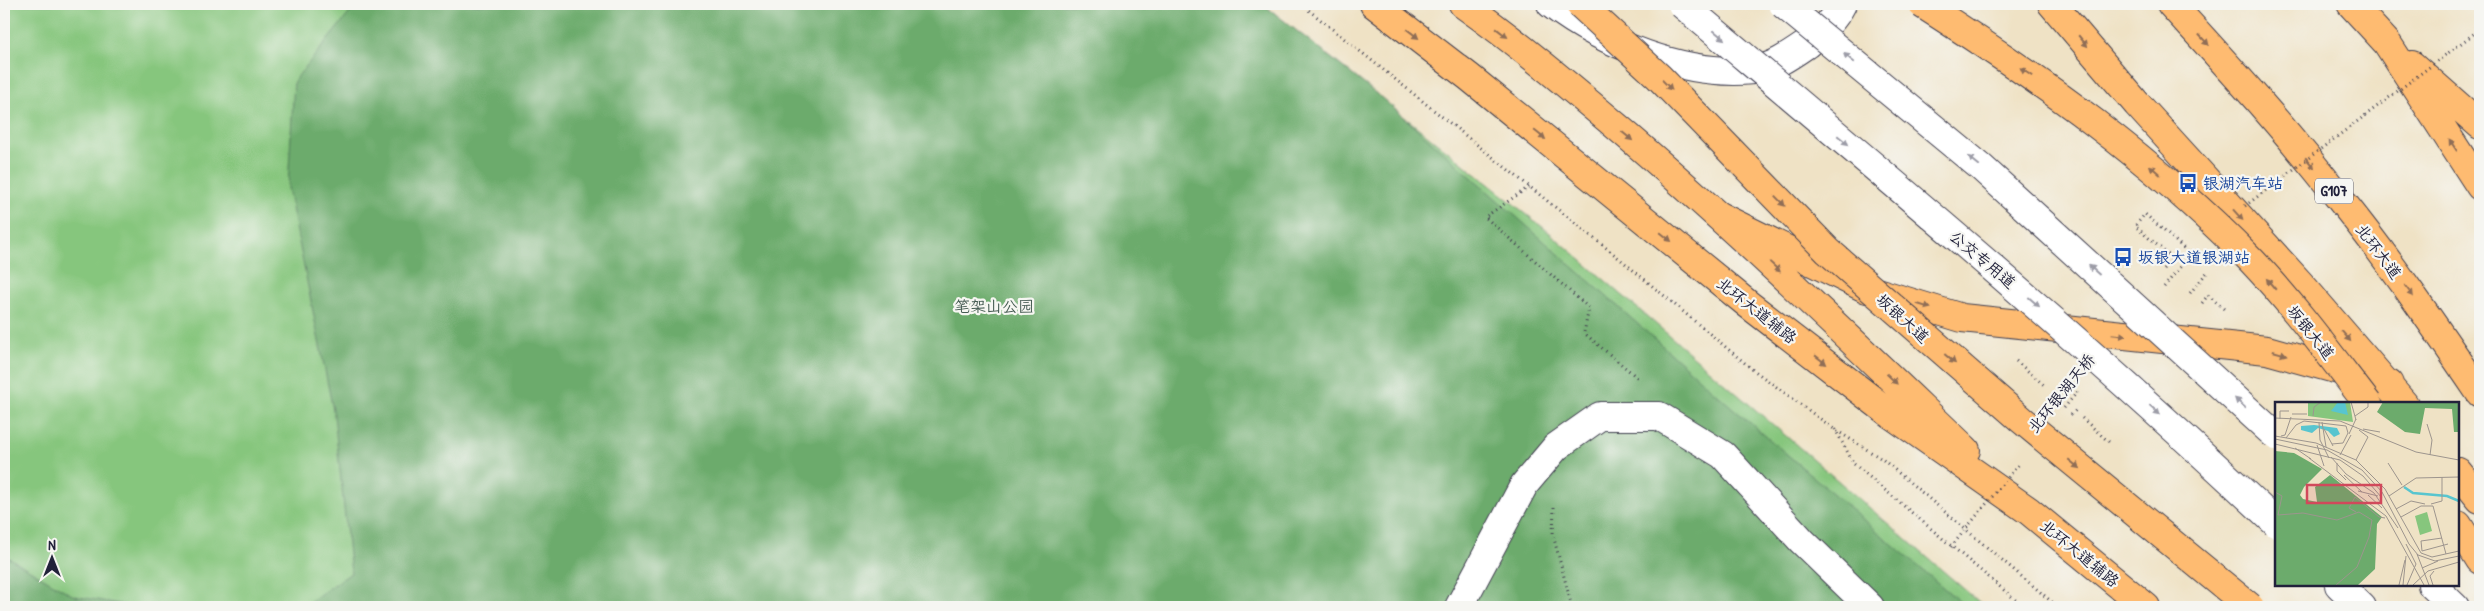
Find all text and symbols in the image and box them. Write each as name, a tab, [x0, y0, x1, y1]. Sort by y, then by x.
one-way arrow	[1406, 28, 1419, 39]
one-way arrow	[1495, 28, 1508, 39]
one-way arrow	[1712, 30, 1725, 41]
one-way arrow	[2198, 33, 2210, 45]
one-way arrow	[2077, 35, 2088, 47]
one-way arrow	[1843, 52, 1855, 64]
one-way arrow	[2019, 67, 2033, 77]
one-way arrow	[1661, 78, 1673, 90]
one-way arrow	[1533, 129, 1546, 140]
one-way arrow	[1621, 130, 1633, 142]
one-way arrow	[1836, 135, 1849, 146]
one-way arrow	[2449, 138, 2458, 152]
one-way arrow	[1968, 156, 1981, 167]
one-way arrow	[2305, 156, 2316, 169]
one-way arrow	[2149, 165, 2162, 176]
bus stop icon: 银湖汽车站	[2177, 172, 2199, 194]
place label: 银湖汽车站	[2203, 172, 2283, 194]
road number: G107	[2315, 178, 2353, 204]
one-way arrow	[1774, 195, 1786, 207]
one-way arrow	[2232, 208, 2244, 220]
street label: 北环大道	[2351, 219, 2407, 283]
street label: 公交专用道	[1945, 225, 2021, 293]
one-way arrow	[1659, 232, 1672, 243]
bus stop icon: 坂银大道银湖站	[2112, 246, 2134, 268]
place label: 坂银大道银湖站	[2138, 246, 2250, 268]
one-way arrow	[1768, 262, 1781, 273]
one-way arrow	[2088, 265, 2101, 276]
street label: 北环大道辅路	[1712, 272, 1802, 348]
one-way arrow	[2266, 278, 2277, 291]
one-way arrow	[2404, 284, 2415, 297]
street label: 坂银大道	[1872, 288, 1934, 348]
park label: 笔架山公园	[954, 295, 1034, 317]
one-way arrow	[2027, 296, 2039, 308]
street label: 坂银大道	[2282, 300, 2340, 364]
one-way arrow	[1917, 302, 1932, 310]
one-way arrow	[2340, 329, 2352, 341]
one-way arrow	[2111, 331, 2127, 339]
street label: 北环银湖天桥	[2022, 349, 2100, 437]
one-way arrow	[2273, 350, 2288, 358]
one-way arrow	[1943, 354, 1956, 365]
one-way arrow	[1814, 355, 1828, 365]
one-way arrow	[1886, 373, 1898, 385]
one-way arrow	[2234, 398, 2247, 409]
inset map	[2275, 402, 2459, 586]
one-way arrow	[2148, 404, 2160, 416]
one-way arrow	[2067, 459, 2080, 470]
street label: 北环大道辅路	[2036, 514, 2124, 592]
north arrow	[28, 534, 78, 584]
text: N	[48, 535, 56, 554]

